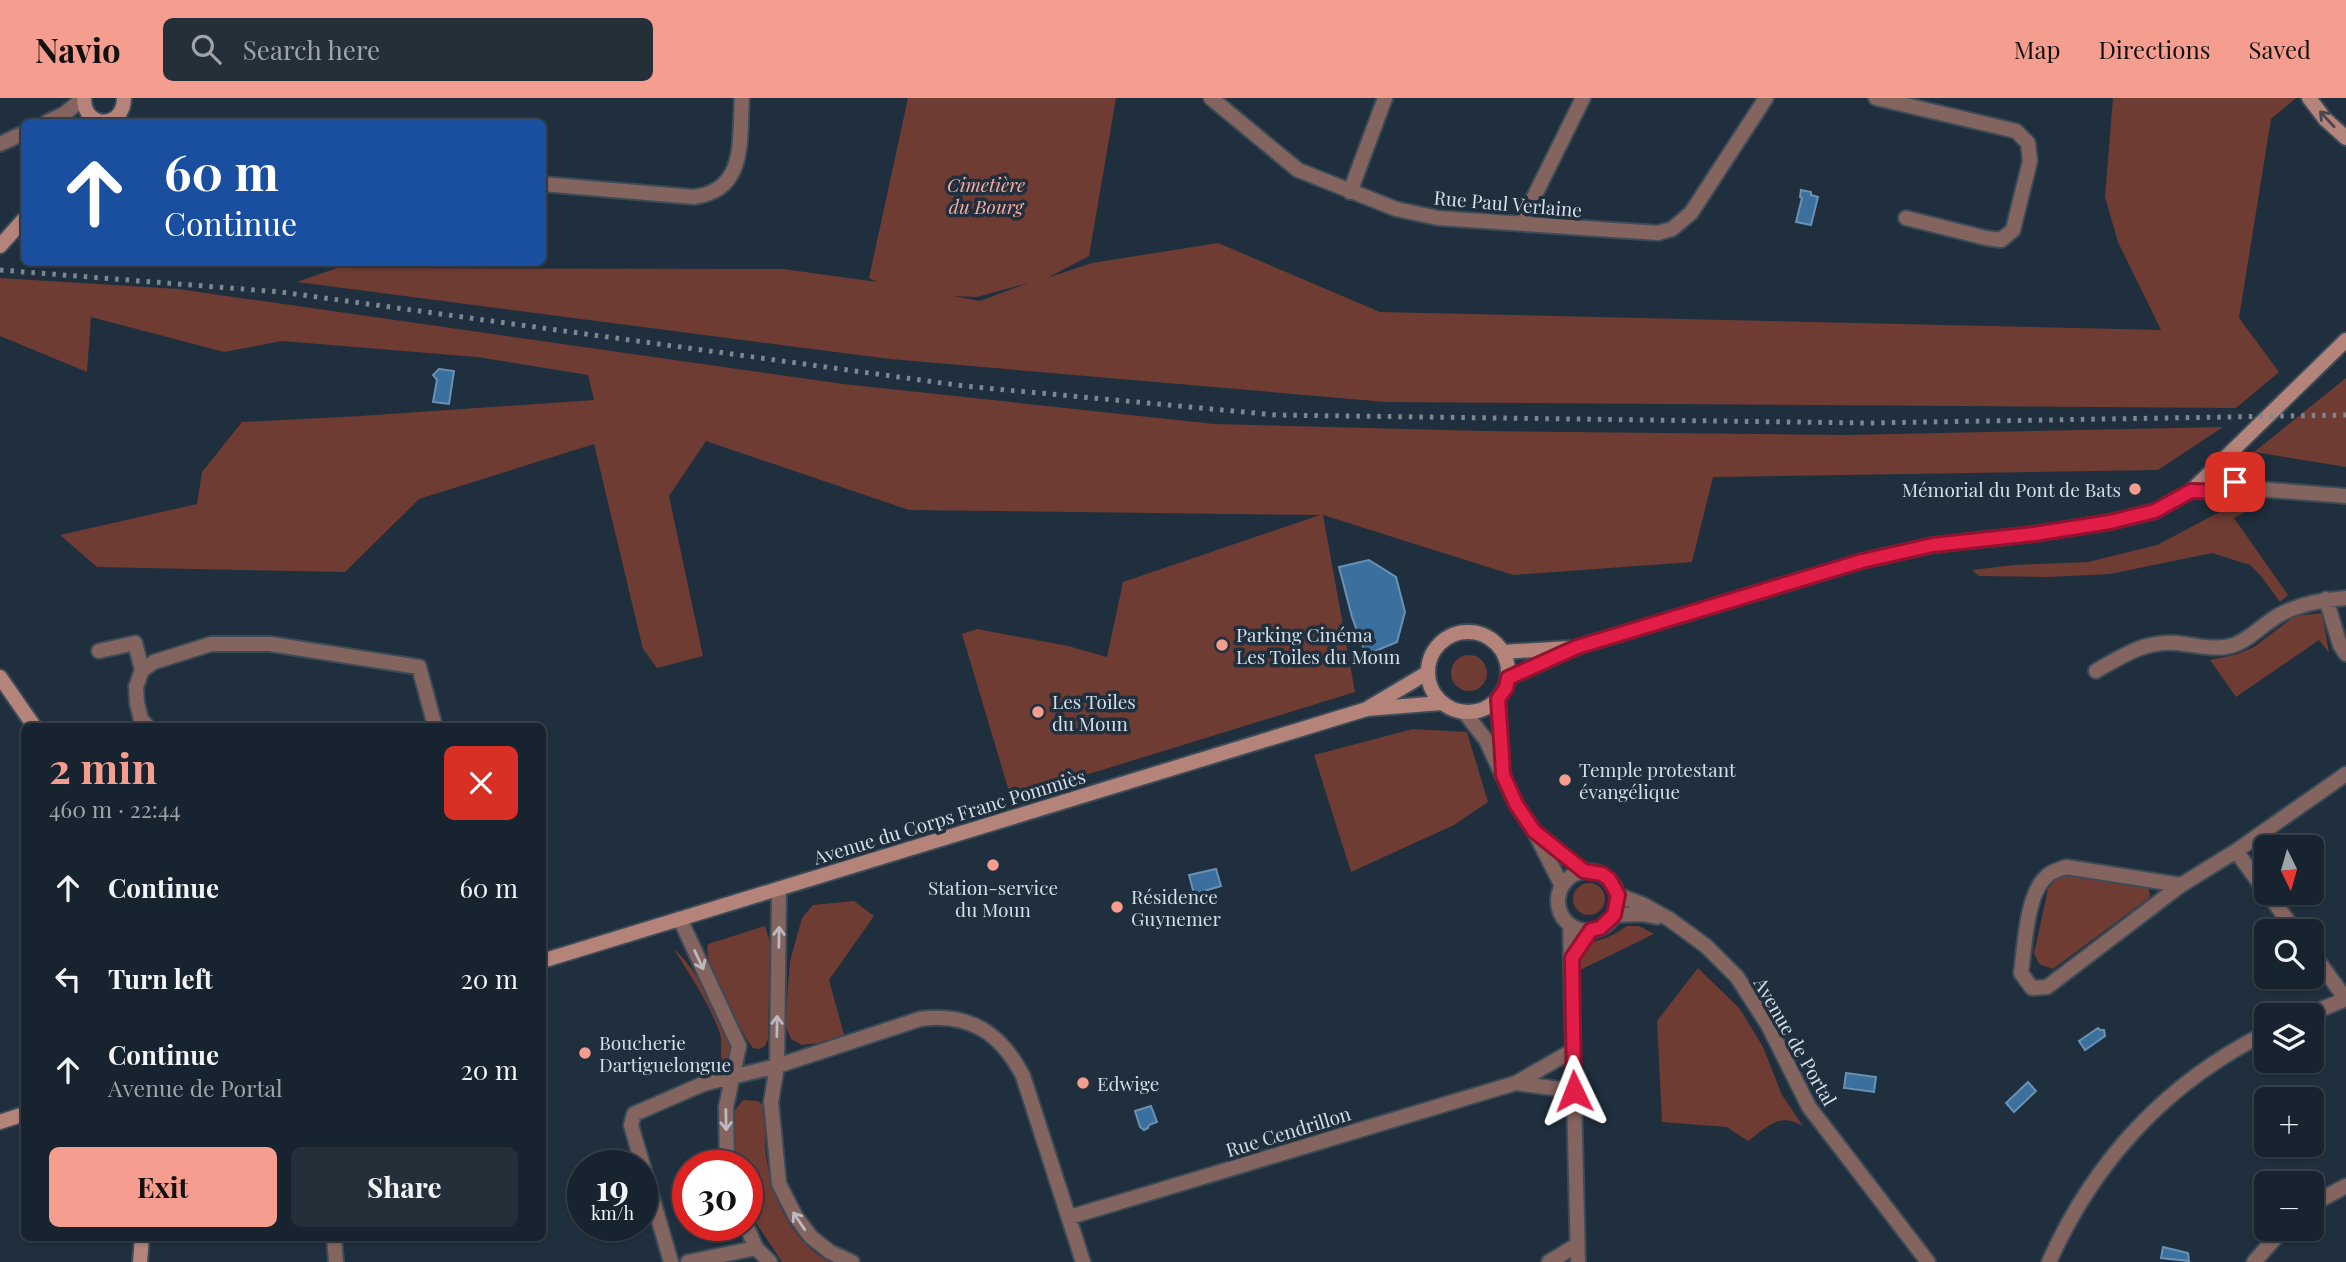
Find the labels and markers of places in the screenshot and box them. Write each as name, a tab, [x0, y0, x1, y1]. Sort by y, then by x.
pin	[2205, 452, 2265, 512]
place label: Mémorial du Pont de Bats	[1902, 476, 2121, 502]
marker: Mémorial du Pont de Bats	[2127, 481, 2143, 497]
place label: Parking Cinéma Les Toiles du Moun	[1236, 621, 1401, 669]
marker: Parking Cinéma Les Toiles du Moun	[1214, 637, 1230, 653]
place label: Les Toiles du Moun	[1052, 688, 1136, 736]
marker: Les Toiles du Moun	[1030, 704, 1046, 720]
place label: Temple protestant évangélique	[1579, 756, 1736, 804]
marker: Temple protestant évangélique	[1557, 772, 1573, 788]
marker: Station-service du Moun	[985, 857, 1001, 873]
place label: Station-service du Moun	[928, 874, 1058, 922]
place label: Résidence Guynemer	[1131, 883, 1221, 931]
marker: Résidence Guynemer	[1109, 899, 1125, 915]
place label: Boucherie Dartiguelongue	[599, 1029, 731, 1077]
marker: Boucherie Dartiguelongue	[577, 1045, 593, 1061]
place label: Edwige	[1097, 1070, 1159, 1096]
marker: Edwige	[1075, 1075, 1091, 1091]

